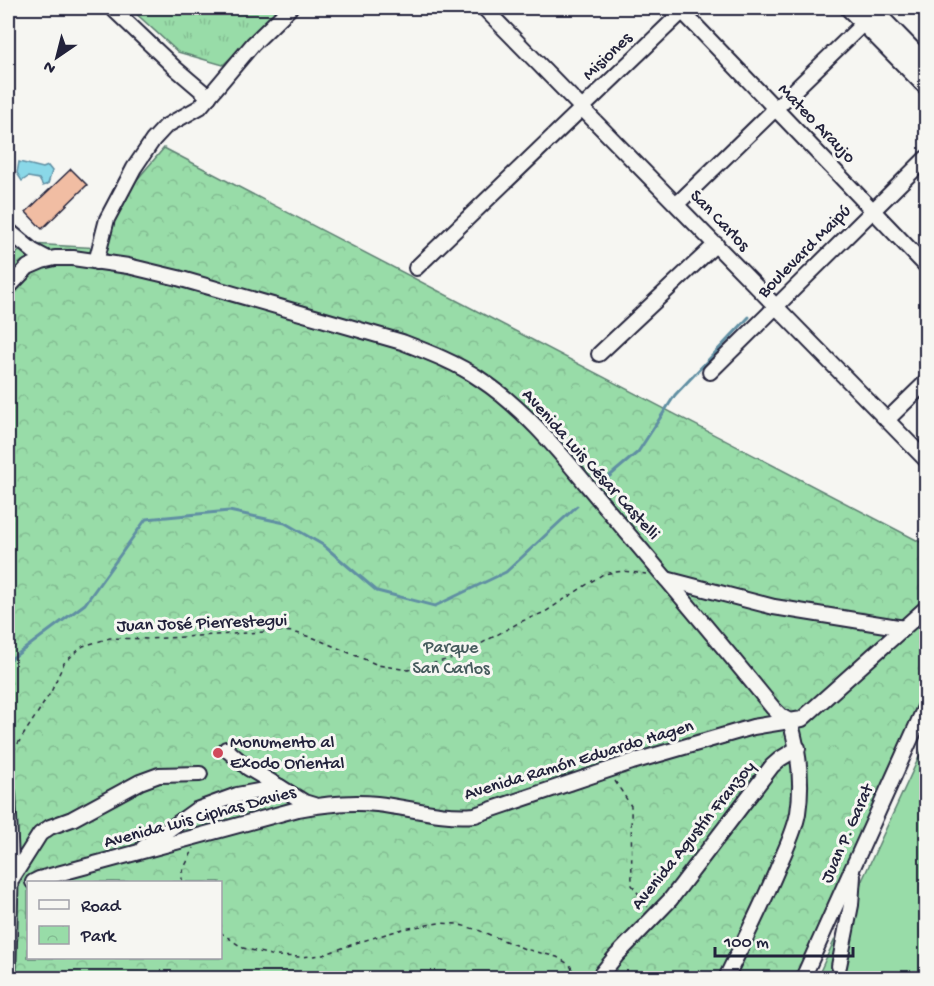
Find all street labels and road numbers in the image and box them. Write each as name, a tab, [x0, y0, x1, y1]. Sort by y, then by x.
street label: Misiones	[579, 27, 638, 86]
street label: Mateo Araujo	[773, 80, 859, 168]
street label: San Carlos	[685, 186, 754, 257]
street label: Boulevard Maipú	[753, 201, 856, 304]
street label: Avenida Luis César Castelli	[517, 385, 663, 545]
street label: Juan José Pierrestegui	[116, 611, 288, 637]
street label: Avenida Ramón Eduardo Hagen	[462, 716, 697, 806]
street label: Avenida Agustín Franzoy	[628, 757, 761, 915]
street label: Juan P. Garat	[817, 780, 880, 887]
street label: Avenida Luis Ciphas Davies	[102, 782, 299, 854]

